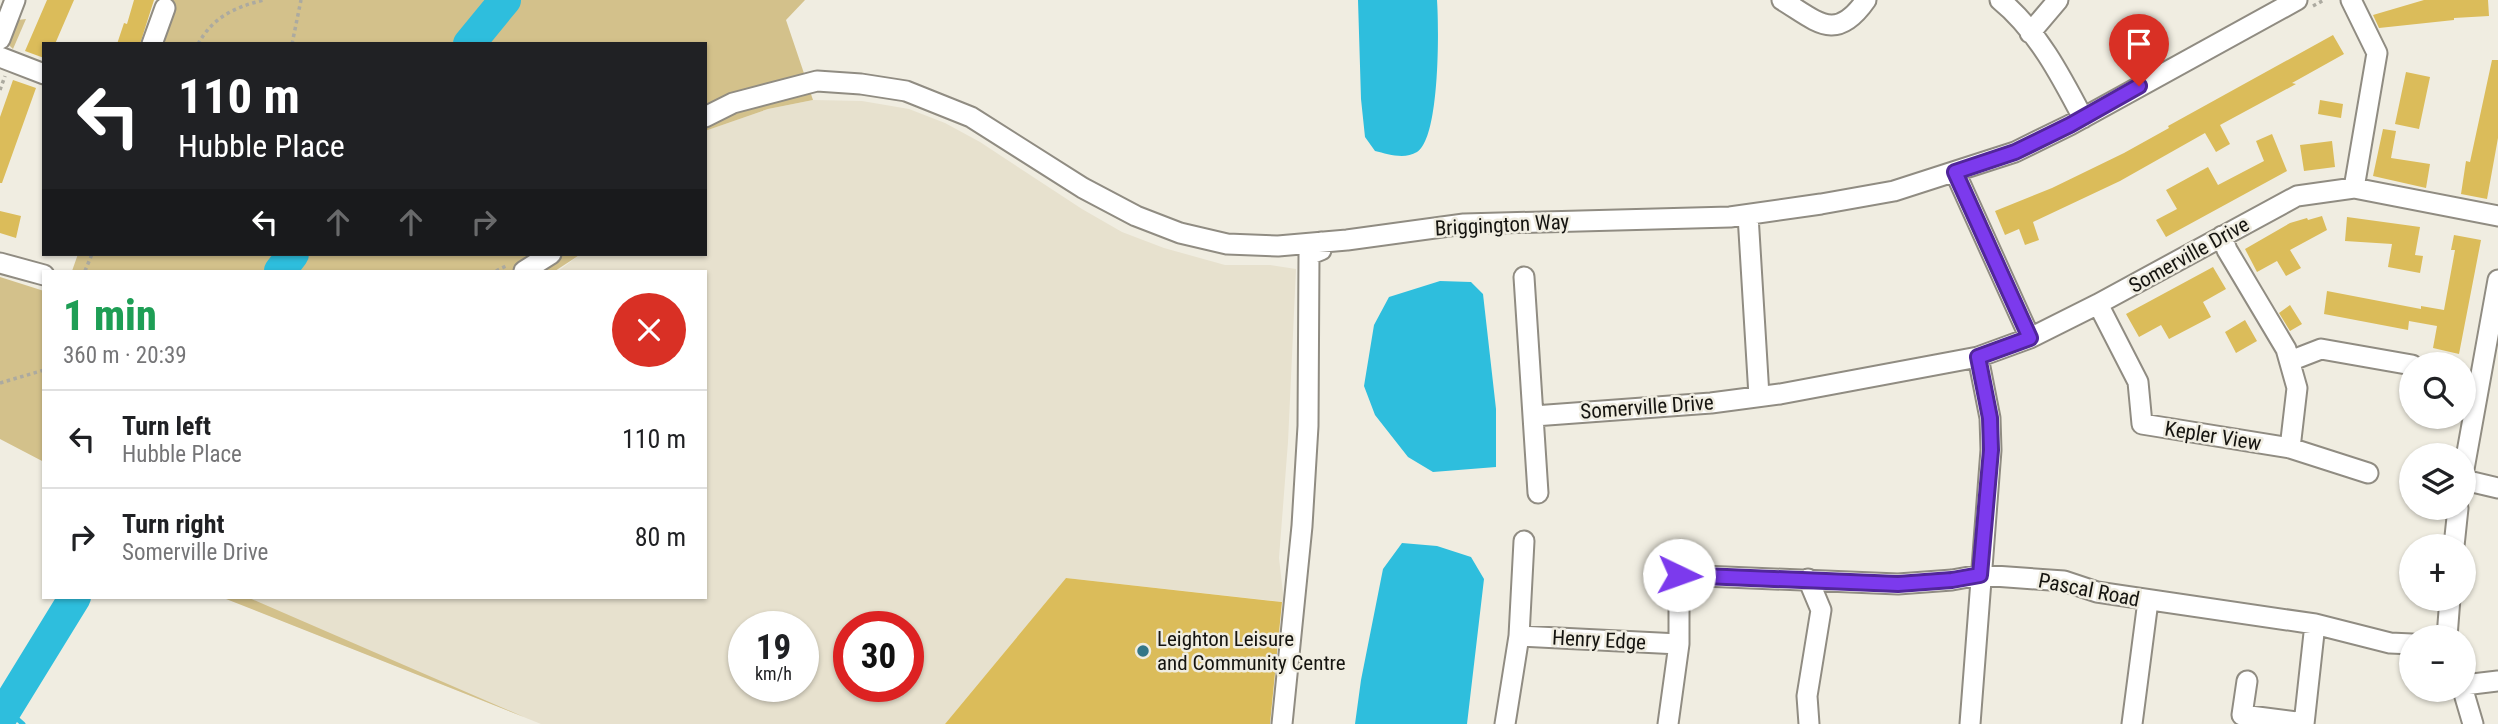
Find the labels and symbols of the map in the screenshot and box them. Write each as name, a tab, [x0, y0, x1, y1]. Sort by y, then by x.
pin	[2109, 14, 2169, 86]
street label: Briggington Way	[1434, 209, 1570, 241]
street label: Somerville Drive	[2125, 212, 2253, 298]
street label: Somerville Drive	[1579, 390, 1715, 424]
street label: Kepler View	[2163, 417, 2263, 456]
position arrow	[1642, 538, 1716, 612]
street label: Pascal Road	[2036, 568, 2142, 612]
speed limit sign: 30	[833, 611, 924, 702]
street label: Henry Edge	[1551, 626, 1647, 654]
place label: Leighton Leisure and Community Centre	[1157, 627, 1346, 675]
marker: Leighton Leisure and Community Centre	[1135, 643, 1151, 659]

